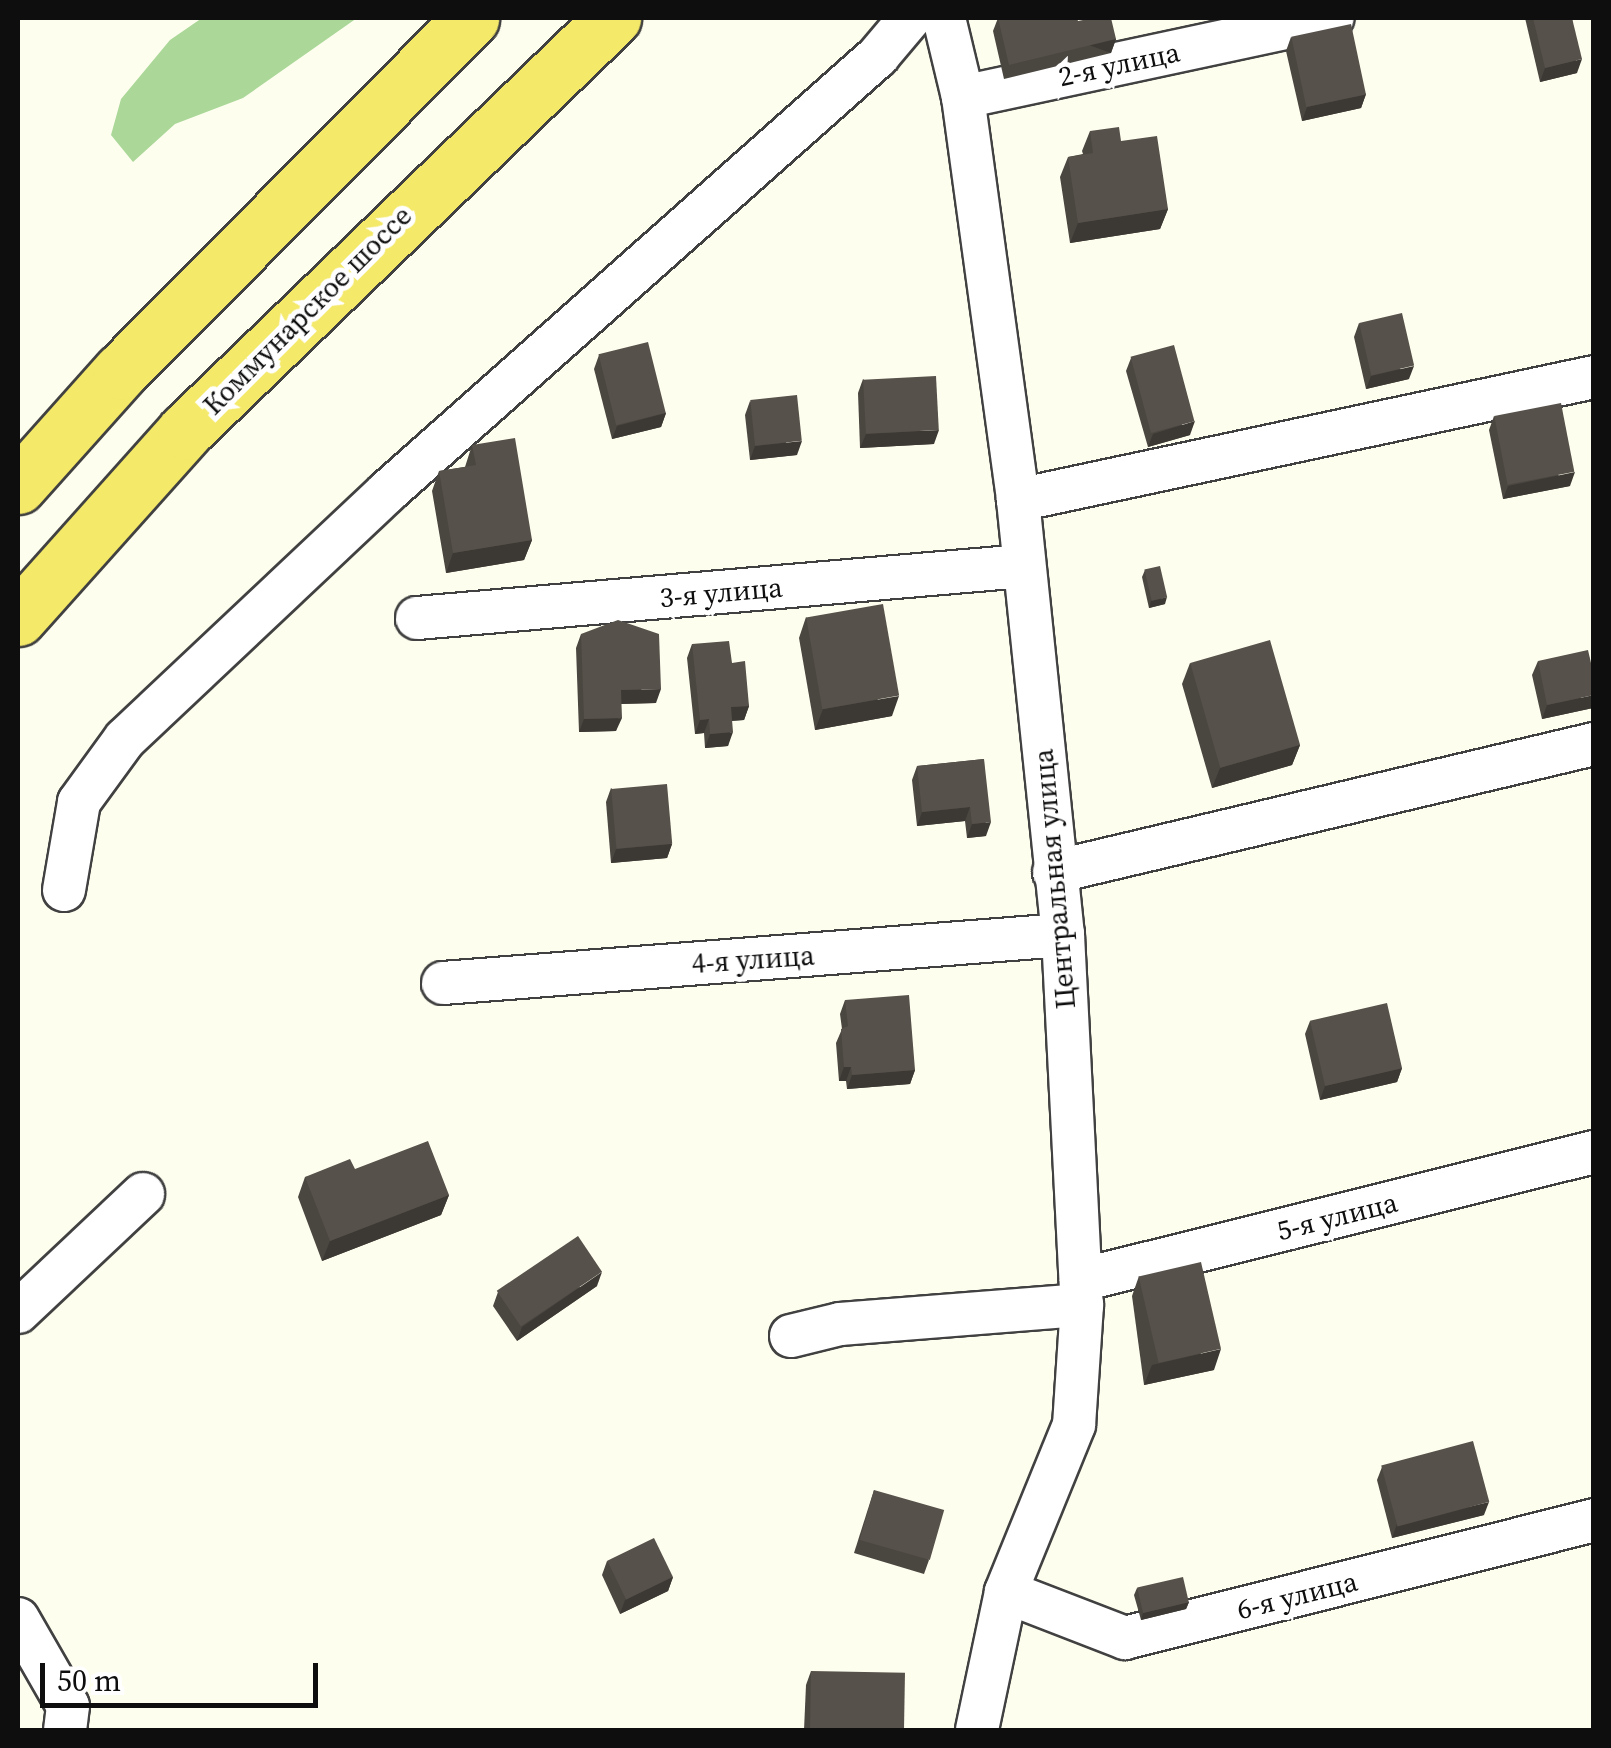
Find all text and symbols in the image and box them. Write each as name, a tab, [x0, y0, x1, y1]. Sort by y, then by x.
street label: 2-я улица	[1055, 35, 1183, 93]
street label: Коммунарское шоссе	[196, 199, 418, 421]
street label: 3-я улица	[658, 570, 784, 614]
street label: Центральная улица	[1026, 748, 1082, 1010]
street label: 4-я улица	[691, 938, 815, 980]
street label: 5-я улица	[1273, 1185, 1401, 1247]
street label: 6-я улица	[1233, 1564, 1361, 1626]
scale bar	[45, 1643, 322, 1705]
text: 50 m	[57, 1660, 121, 1701]

